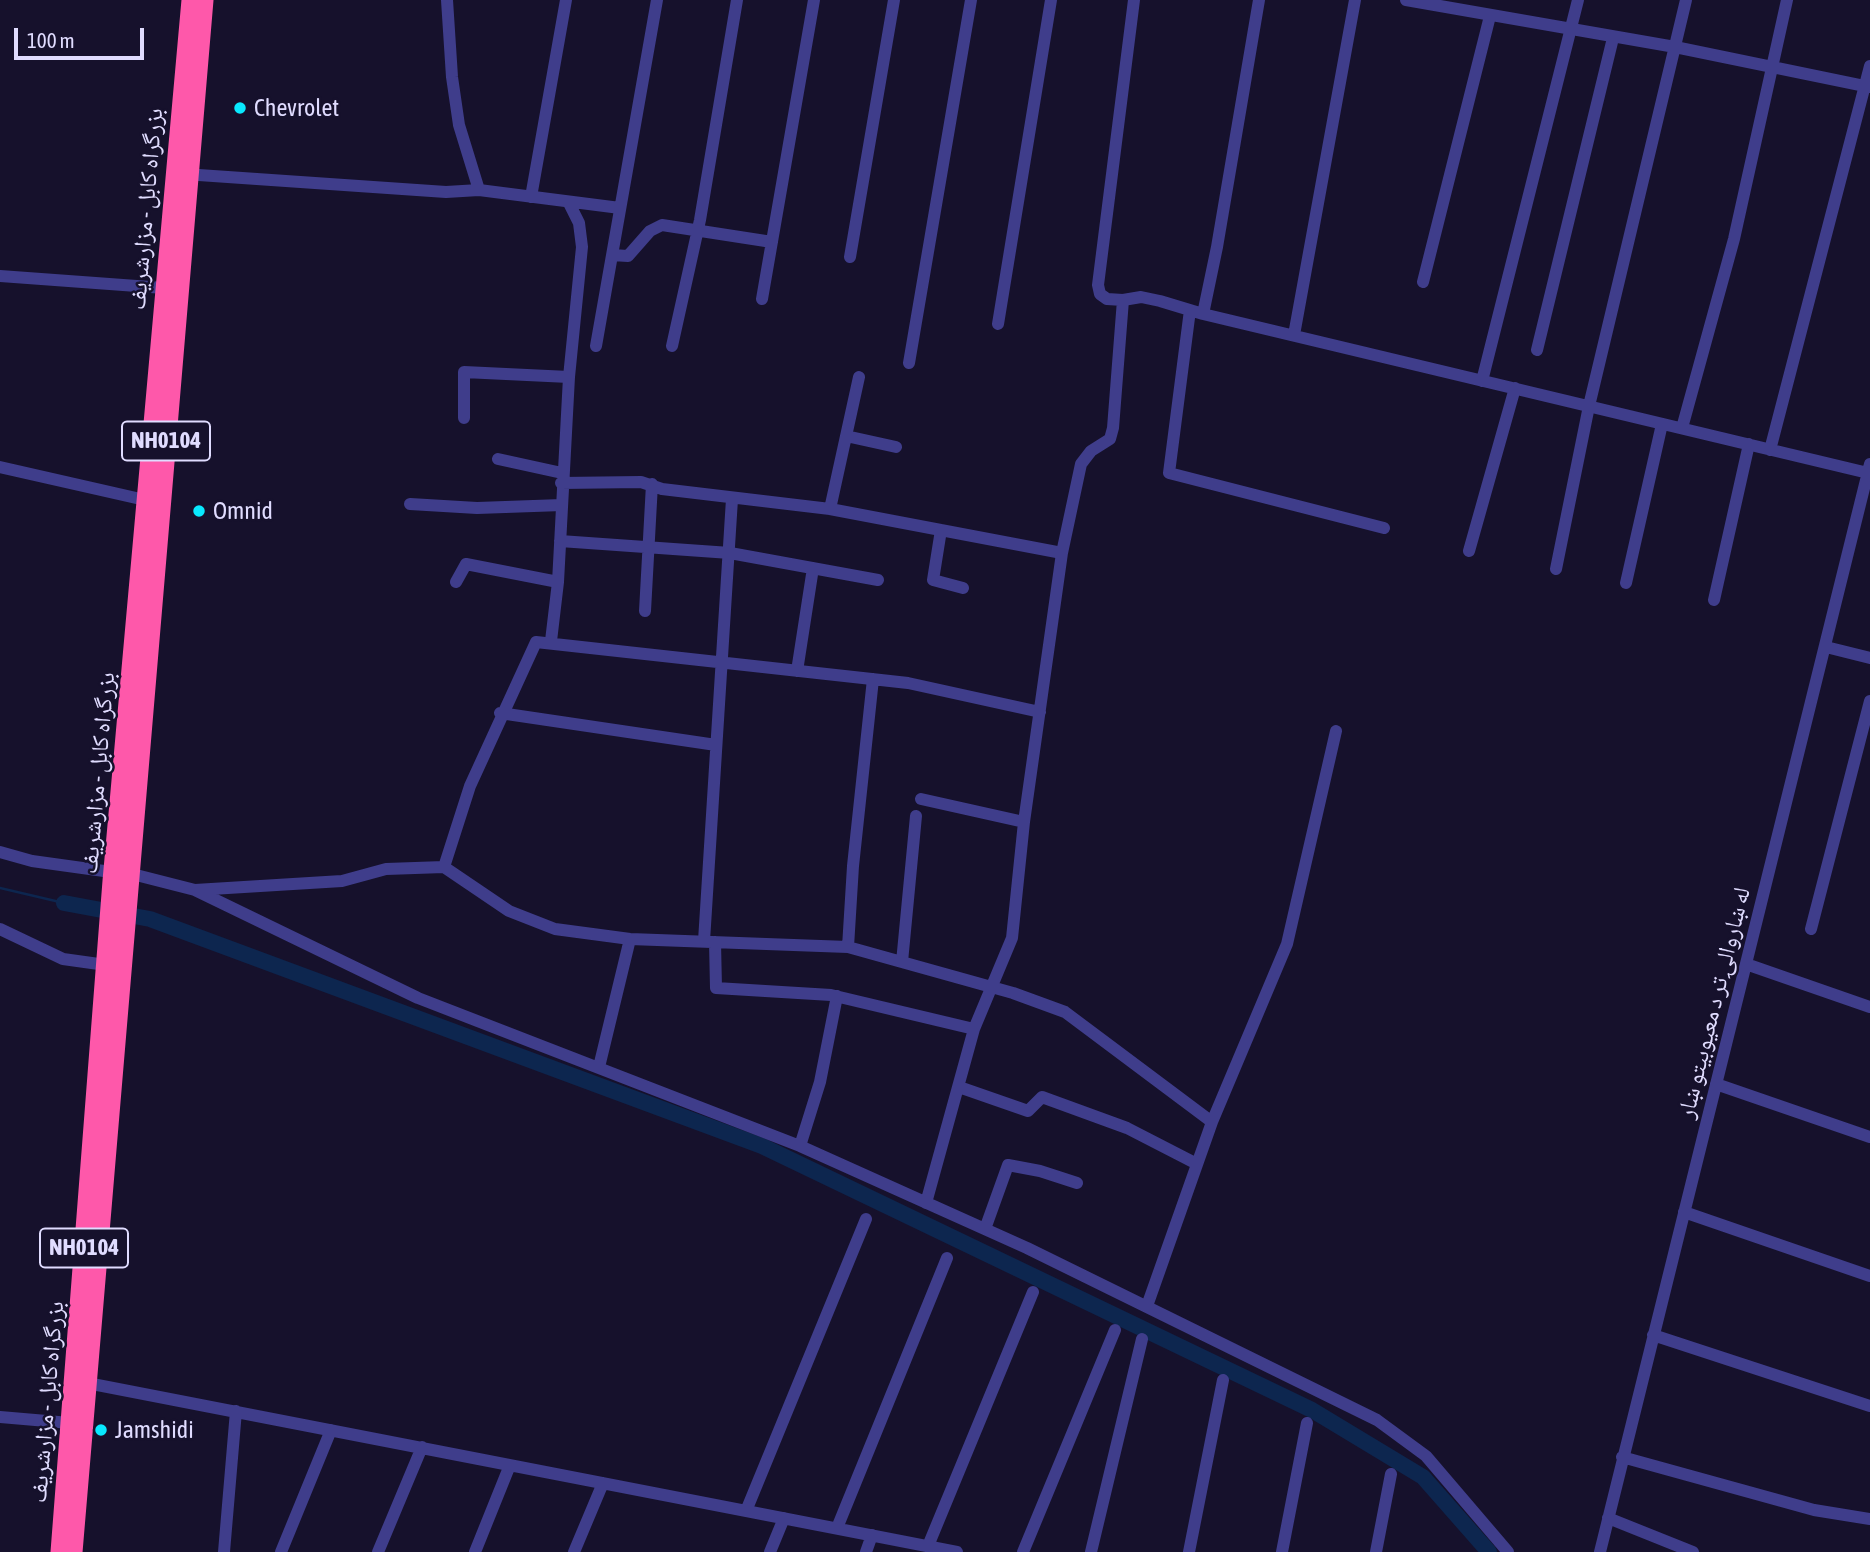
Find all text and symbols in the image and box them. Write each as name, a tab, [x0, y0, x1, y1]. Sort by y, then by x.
scale bar	[18, 14, 147, 58]
text: 100 m	[27, 28, 75, 52]
place label: Chevrolet	[254, 94, 339, 122]
marker: Chevrolet	[232, 100, 248, 116]
street label: بزرگراه کابل - مزارشریف	[123, 107, 169, 311]
road number: NH0104	[122, 422, 210, 461]
place label: Omnid	[213, 497, 273, 525]
marker: Omnid	[191, 503, 207, 519]
street label: بزرگراه کابل - مزارشریف	[75, 671, 121, 875]
street label: له ښاروالۍ تر د معیوبیتو ښار	[1671, 885, 1757, 1121]
road number: NH0104	[40, 1228, 128, 1268]
street label: بزرگراه کابل - مزارشریف	[24, 1300, 70, 1504]
place label: Jamshidi	[115, 1416, 194, 1444]
marker: Jamshidi	[93, 1422, 109, 1438]

